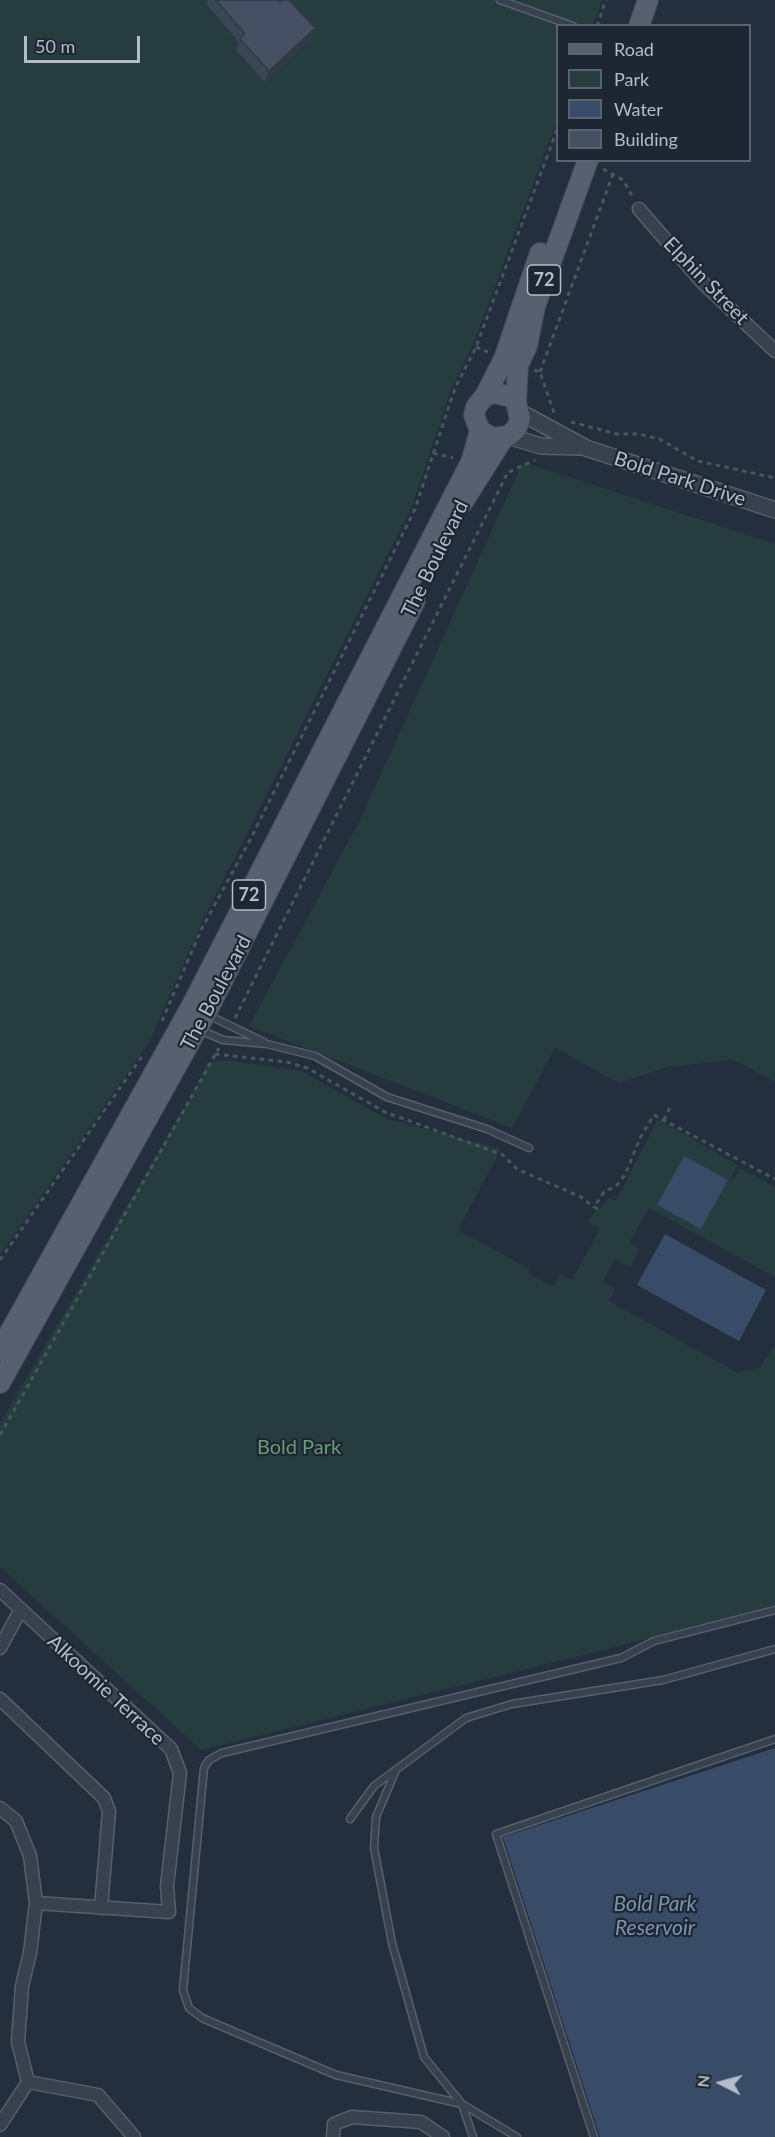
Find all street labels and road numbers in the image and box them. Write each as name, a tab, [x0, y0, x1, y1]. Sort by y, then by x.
street label: Elphin Street	[658, 232, 754, 330]
road number: 72	[528, 265, 560, 295]
street label: Bold Park Drive	[611, 446, 749, 512]
street label: The Boulevard	[396, 497, 474, 621]
road number: 72	[232, 880, 266, 910]
street label: The Boulevard	[176, 931, 256, 1055]
street label: Alkoomie Terrace	[42, 1630, 170, 1750]

